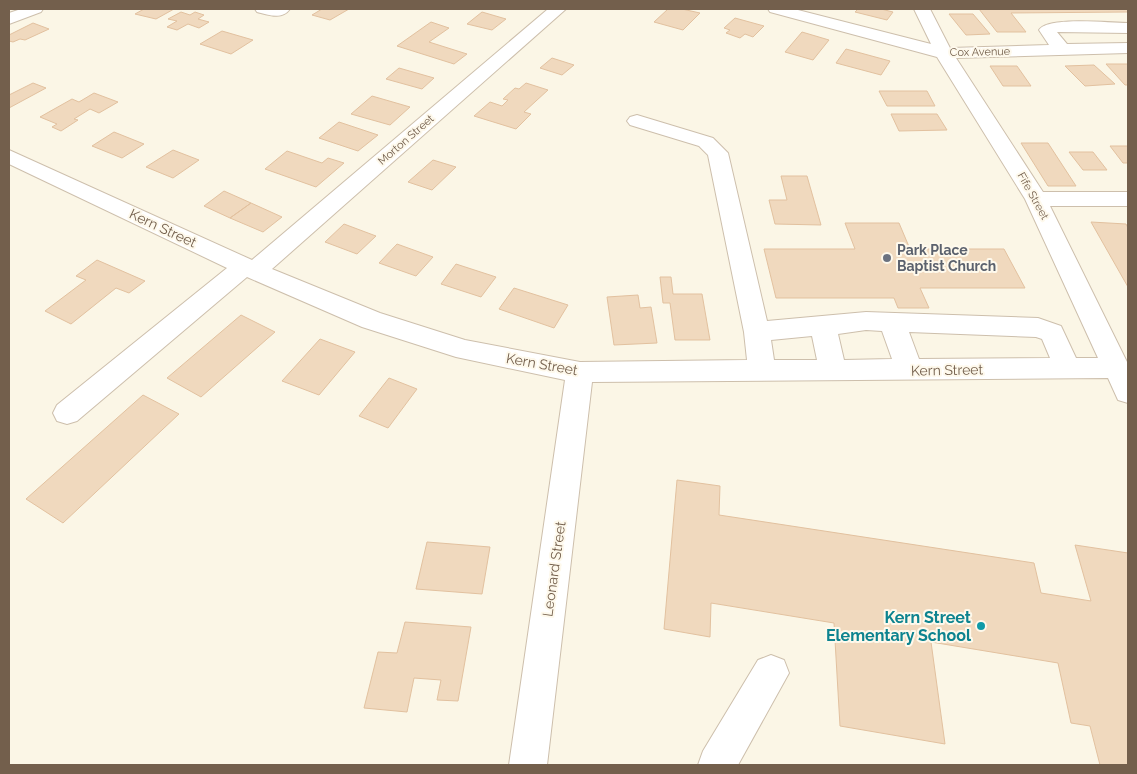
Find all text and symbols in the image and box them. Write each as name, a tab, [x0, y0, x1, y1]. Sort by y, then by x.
street label: Cox Avenue	[950, 45, 1011, 59]
street label: Morton Street	[375, 112, 437, 168]
street label: Fife Street	[1015, 170, 1051, 222]
street label: Kern Street	[127, 205, 199, 251]
place label: Park Place Baptist Church	[897, 242, 996, 274]
marker: Park Place Baptist Church	[881, 252, 893, 264]
street label: Kern Street	[505, 350, 579, 378]
street label: Kern Street	[911, 361, 984, 379]
street label: Leonard Street	[539, 520, 569, 618]
place label: Kern Street Elementary School	[826, 608, 972, 645]
marker: Kern Street Elementary School	[975, 620, 987, 632]

